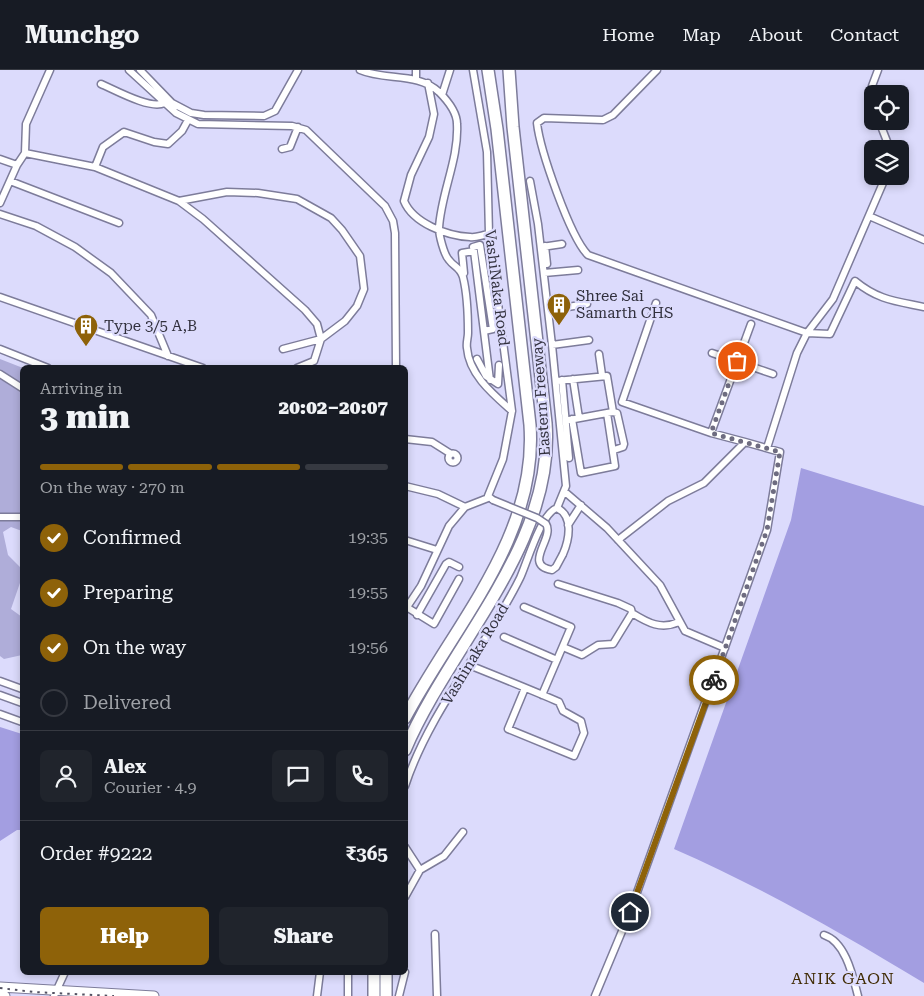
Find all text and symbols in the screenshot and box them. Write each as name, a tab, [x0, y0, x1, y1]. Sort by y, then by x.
text: Munchgo	[25, 21, 140, 49]
text: Home	[602, 24, 654, 45]
text: Map	[682, 24, 721, 45]
text: About	[749, 24, 802, 45]
text: Contact	[830, 24, 899, 45]
map controls	[864, 85, 909, 185]
button: locate	[864, 85, 909, 130]
button: layers	[864, 140, 909, 185]
street label: VashiNaka Road	[481, 229, 513, 347]
place label: Shree Sai Samarth CHS	[576, 287, 673, 322]
building icon: Shree Sai Samarth CHS	[546, 292, 572, 326]
building icon: Type 3/5 A,B	[73, 313, 99, 347]
place label: Type 3/5 A,B	[104, 317, 197, 335]
street label: Eastern Freeway	[528, 337, 554, 457]
pin	[716, 340, 758, 382]
icon: bag	[723, 347, 751, 375]
text: Arriving in	[40, 379, 123, 398]
text: 20:02–20:07	[279, 396, 388, 419]
text: 3 min	[40, 398, 130, 436]
text: On the way · 270 m	[40, 478, 185, 497]
icon: check	[40, 524, 68, 552]
text: Confirmed	[83, 526, 181, 549]
text: 19:35	[348, 528, 388, 547]
icon: check	[40, 579, 68, 607]
text: Preparing	[83, 581, 173, 604]
text: 19:55	[348, 583, 388, 602]
street label: Vashinaka Road	[438, 600, 512, 708]
icon: check	[40, 634, 68, 662]
text: On the way	[83, 636, 186, 659]
text: 19:56	[348, 638, 388, 657]
courier	[689, 655, 739, 705]
icon: bike	[700, 666, 728, 694]
text: Delivered	[83, 691, 171, 714]
button: person	[40, 750, 92, 802]
button: chat	[272, 750, 324, 802]
button: phone	[336, 750, 388, 802]
text: Alex	[104, 755, 146, 778]
text: Courier · 4.9	[104, 778, 197, 797]
text: Order #9222	[40, 842, 152, 865]
text: ₹365	[345, 842, 388, 865]
pin	[609, 891, 651, 933]
icon: home	[616, 898, 644, 926]
button: Help	[40, 907, 209, 965]
button: Share	[219, 907, 388, 965]
district label: ANIK GAON	[791, 969, 895, 988]

